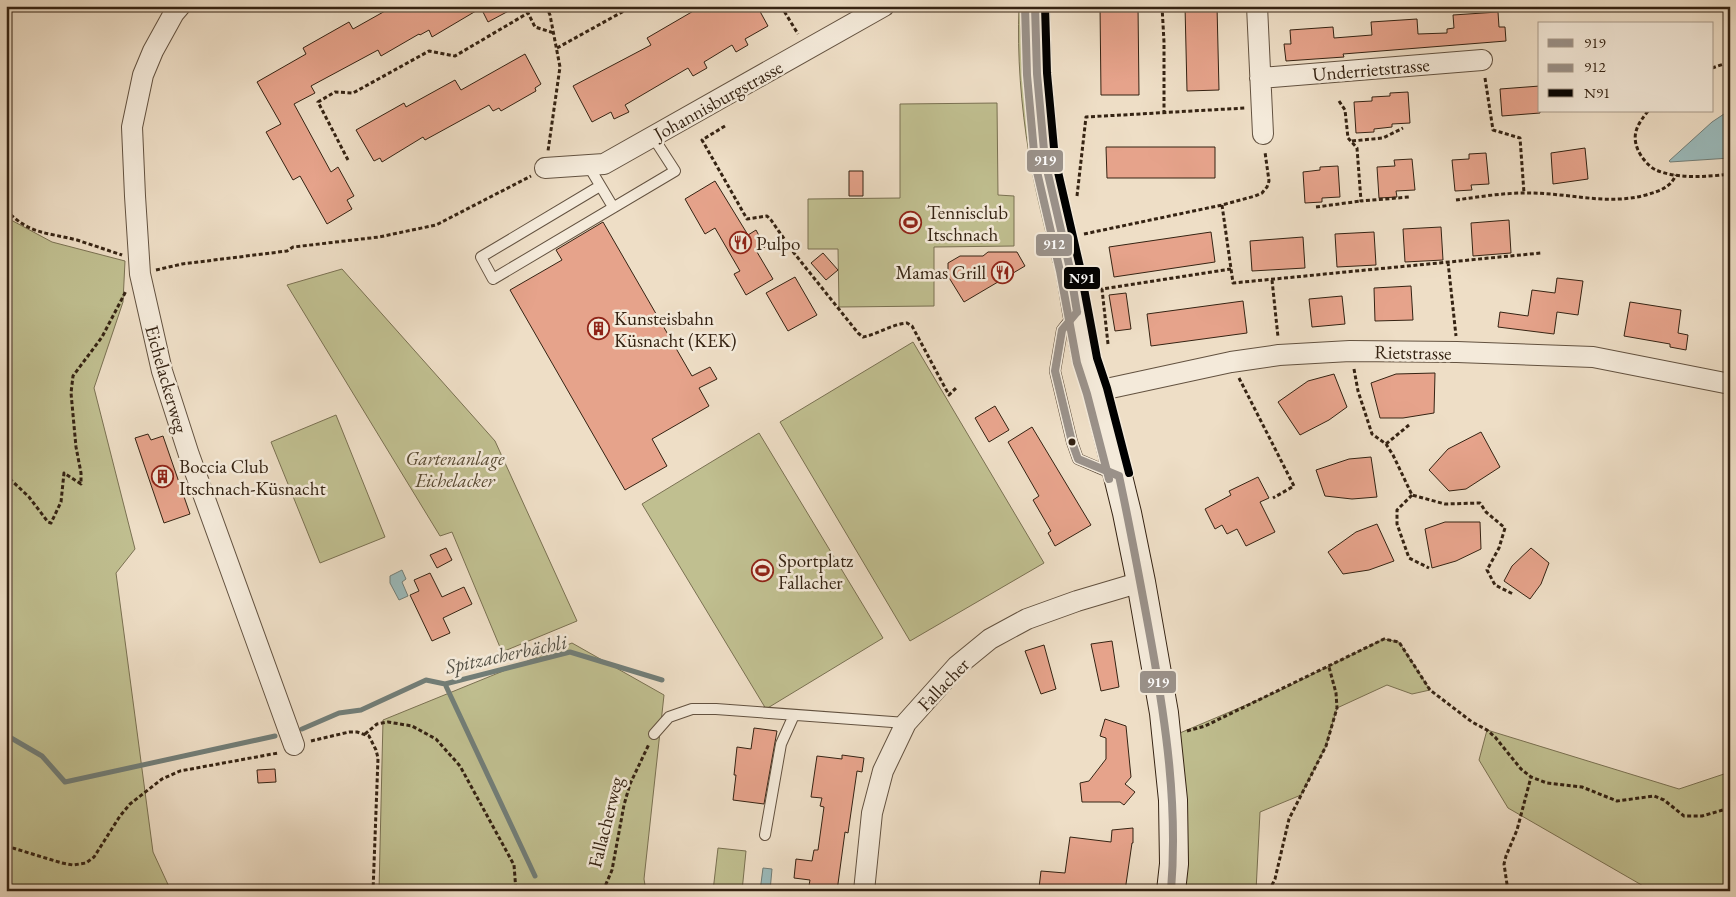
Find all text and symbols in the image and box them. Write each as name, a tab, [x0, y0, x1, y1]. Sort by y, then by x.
legend	[1538, 22, 1714, 112]
text: 919	[1584, 33, 1606, 52]
street label: Underrietstrasse	[1311, 52, 1431, 87]
street label: Johannisburgstrasse	[647, 55, 787, 147]
text: 912	[1584, 57, 1606, 76]
text: N91	[1584, 83, 1610, 102]
line badge: 919	[1026, 149, 1064, 173]
text: 919	[1034, 151, 1057, 169]
place label: Tennisclub Itschnach	[927, 200, 1008, 247]
sports icon: Tennisclub Itschnach	[899, 211, 923, 235]
restaurant icon: Pulpo	[728, 231, 752, 255]
place label: Pulpo	[756, 231, 800, 256]
line badge: 912	[1035, 233, 1073, 257]
text: 912	[1043, 235, 1066, 253]
place label: Mamas Grill	[895, 260, 986, 285]
restaurant icon: Mamas Grill	[990, 260, 1014, 284]
line badge: N91	[1063, 266, 1101, 290]
text: N91	[1069, 269, 1095, 287]
place label: Kunsteisbahn Küsnacht (KEK)	[614, 306, 737, 353]
building icon: Kunsteisbahn Küsnacht (KEK)	[586, 317, 610, 341]
street label: Eichelackerweg	[139, 322, 194, 437]
street label: Rietstrasse	[1374, 339, 1452, 366]
unlabelled marker	[1067, 437, 1077, 447]
park label: Gartenanlage Eichelacker	[406, 446, 505, 493]
place label: Boccia Club Itschnach-Küsnacht	[179, 454, 326, 501]
building icon: Boccia Club Itschnach-Küsnacht	[151, 465, 175, 489]
place label: Sportplatz Fallacher	[778, 548, 854, 595]
sports icon: Sportplatz Fallacher	[750, 559, 774, 583]
water label: Spitzacherbächli	[442, 628, 570, 680]
street label: Fallacher	[912, 652, 975, 716]
line badge: 919	[1139, 670, 1177, 694]
text: 919	[1147, 673, 1170, 691]
street label: Fallacherweg	[582, 773, 629, 870]

